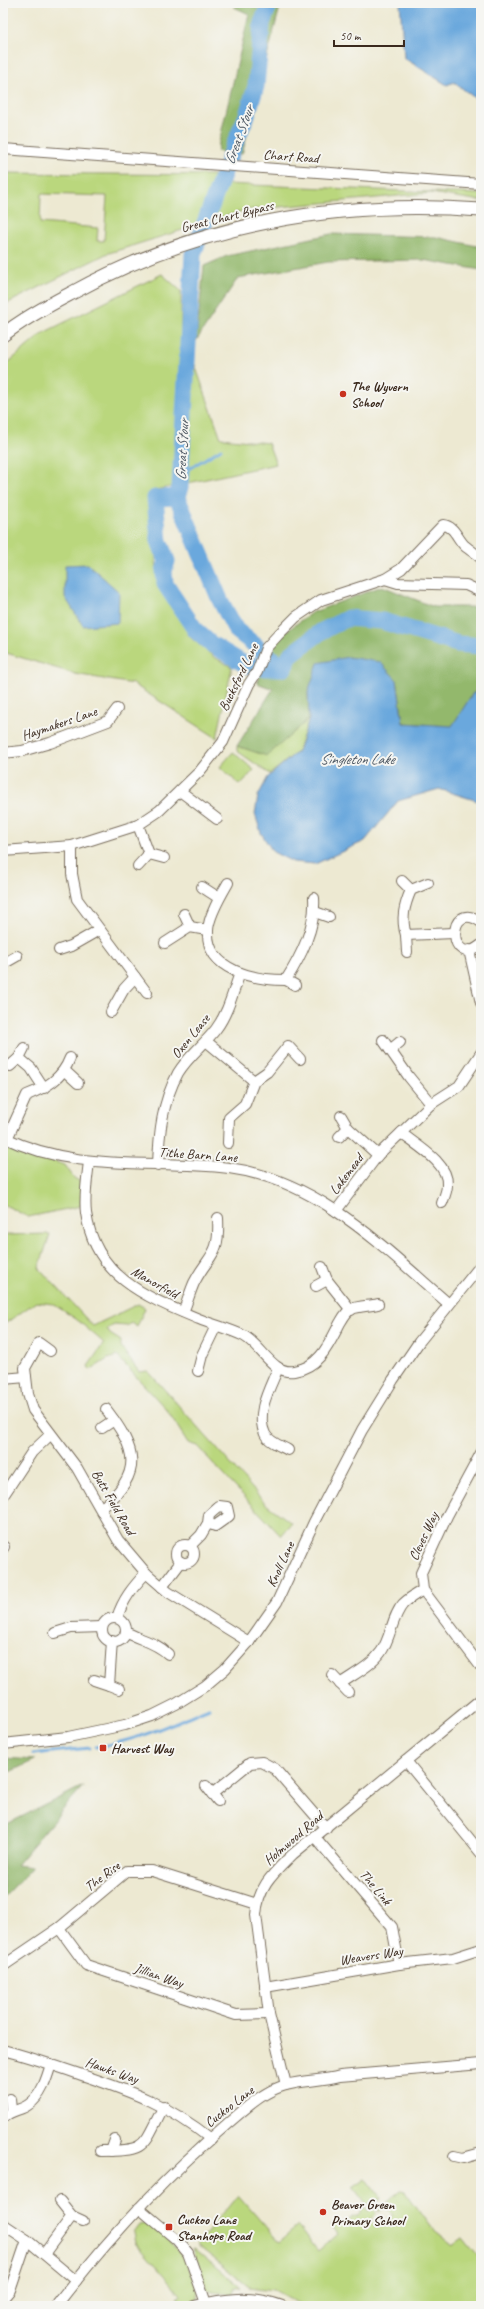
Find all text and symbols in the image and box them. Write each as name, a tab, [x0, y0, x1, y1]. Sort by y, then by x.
scale bar	[334, 22, 404, 48]
text: 50 m	[340, 28, 362, 44]
water label: Great Stour	[220, 101, 260, 167]
street label: Chart Road	[263, 146, 322, 167]
street label: Great Chart Bypass	[179, 196, 276, 236]
place label: The Wyvern School	[351, 378, 409, 411]
marker: The Wyvern School	[338, 389, 348, 399]
water label: Great Stour	[171, 417, 194, 481]
street label: Bucksford Lane	[215, 639, 263, 714]
street label: Haymakers Lane	[19, 702, 100, 744]
water label: Singleton Lake	[320, 750, 396, 769]
street label: Oxen Lease	[167, 1010, 214, 1062]
street label: Tithe Barn Lane	[158, 1143, 239, 1166]
street label: Lakemead	[326, 1149, 369, 1198]
street label: Manorfield	[128, 1263, 184, 1304]
street label: Butt Field Road	[88, 1466, 140, 1540]
street label: Cleves Way	[405, 1508, 443, 1563]
street label: Knoll Lane	[263, 1537, 299, 1590]
place label: Harvest Way	[111, 1740, 174, 1757]
marker: Harvest Way	[98, 1743, 108, 1753]
street label: Holmwood Road	[260, 1806, 328, 1869]
street label: The Rise	[81, 1857, 125, 1895]
street label: The Link	[356, 1866, 396, 1909]
street label: Weavers Way	[338, 1942, 405, 1969]
street label: Jillian Way	[131, 1959, 187, 1992]
street label: Hawks Way	[83, 2054, 142, 2088]
street label: Cuckoo Lane	[201, 2081, 259, 2131]
place label: Beaver Green Primary School	[331, 2196, 408, 2229]
marker: Beaver Green Primary School	[318, 2207, 328, 2217]
place label: Cuckoo Lane Stanhope Road	[177, 2211, 253, 2244]
marker: Cuckoo Lane Stanhope Road	[164, 2222, 174, 2232]

